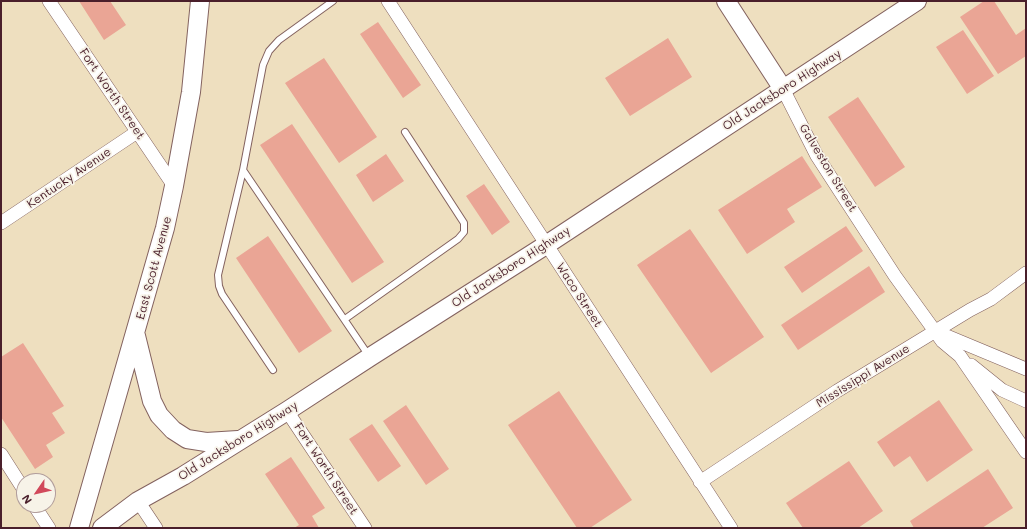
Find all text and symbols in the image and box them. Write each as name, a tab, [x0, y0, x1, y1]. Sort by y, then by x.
street label: Fort Worth Street	[76, 46, 148, 142]
street label: Old Jacksboro Highway	[720, 46, 844, 134]
street label: Galveston Street	[796, 121, 860, 215]
street label: Kentucky Avenue	[24, 145, 114, 211]
street label: East Scott Avenue	[133, 215, 175, 321]
street label: Old Jacksboro Highway	[449, 223, 573, 311]
street label: Waco Street	[553, 260, 605, 330]
street label: Mississippi Avenue	[813, 341, 913, 411]
street label: Old Jacksboro Highway	[176, 398, 300, 484]
street label: Fort Worth Street	[291, 420, 361, 518]
north arrow	[16, 473, 56, 513]
text: N	[18, 492, 35, 507]

